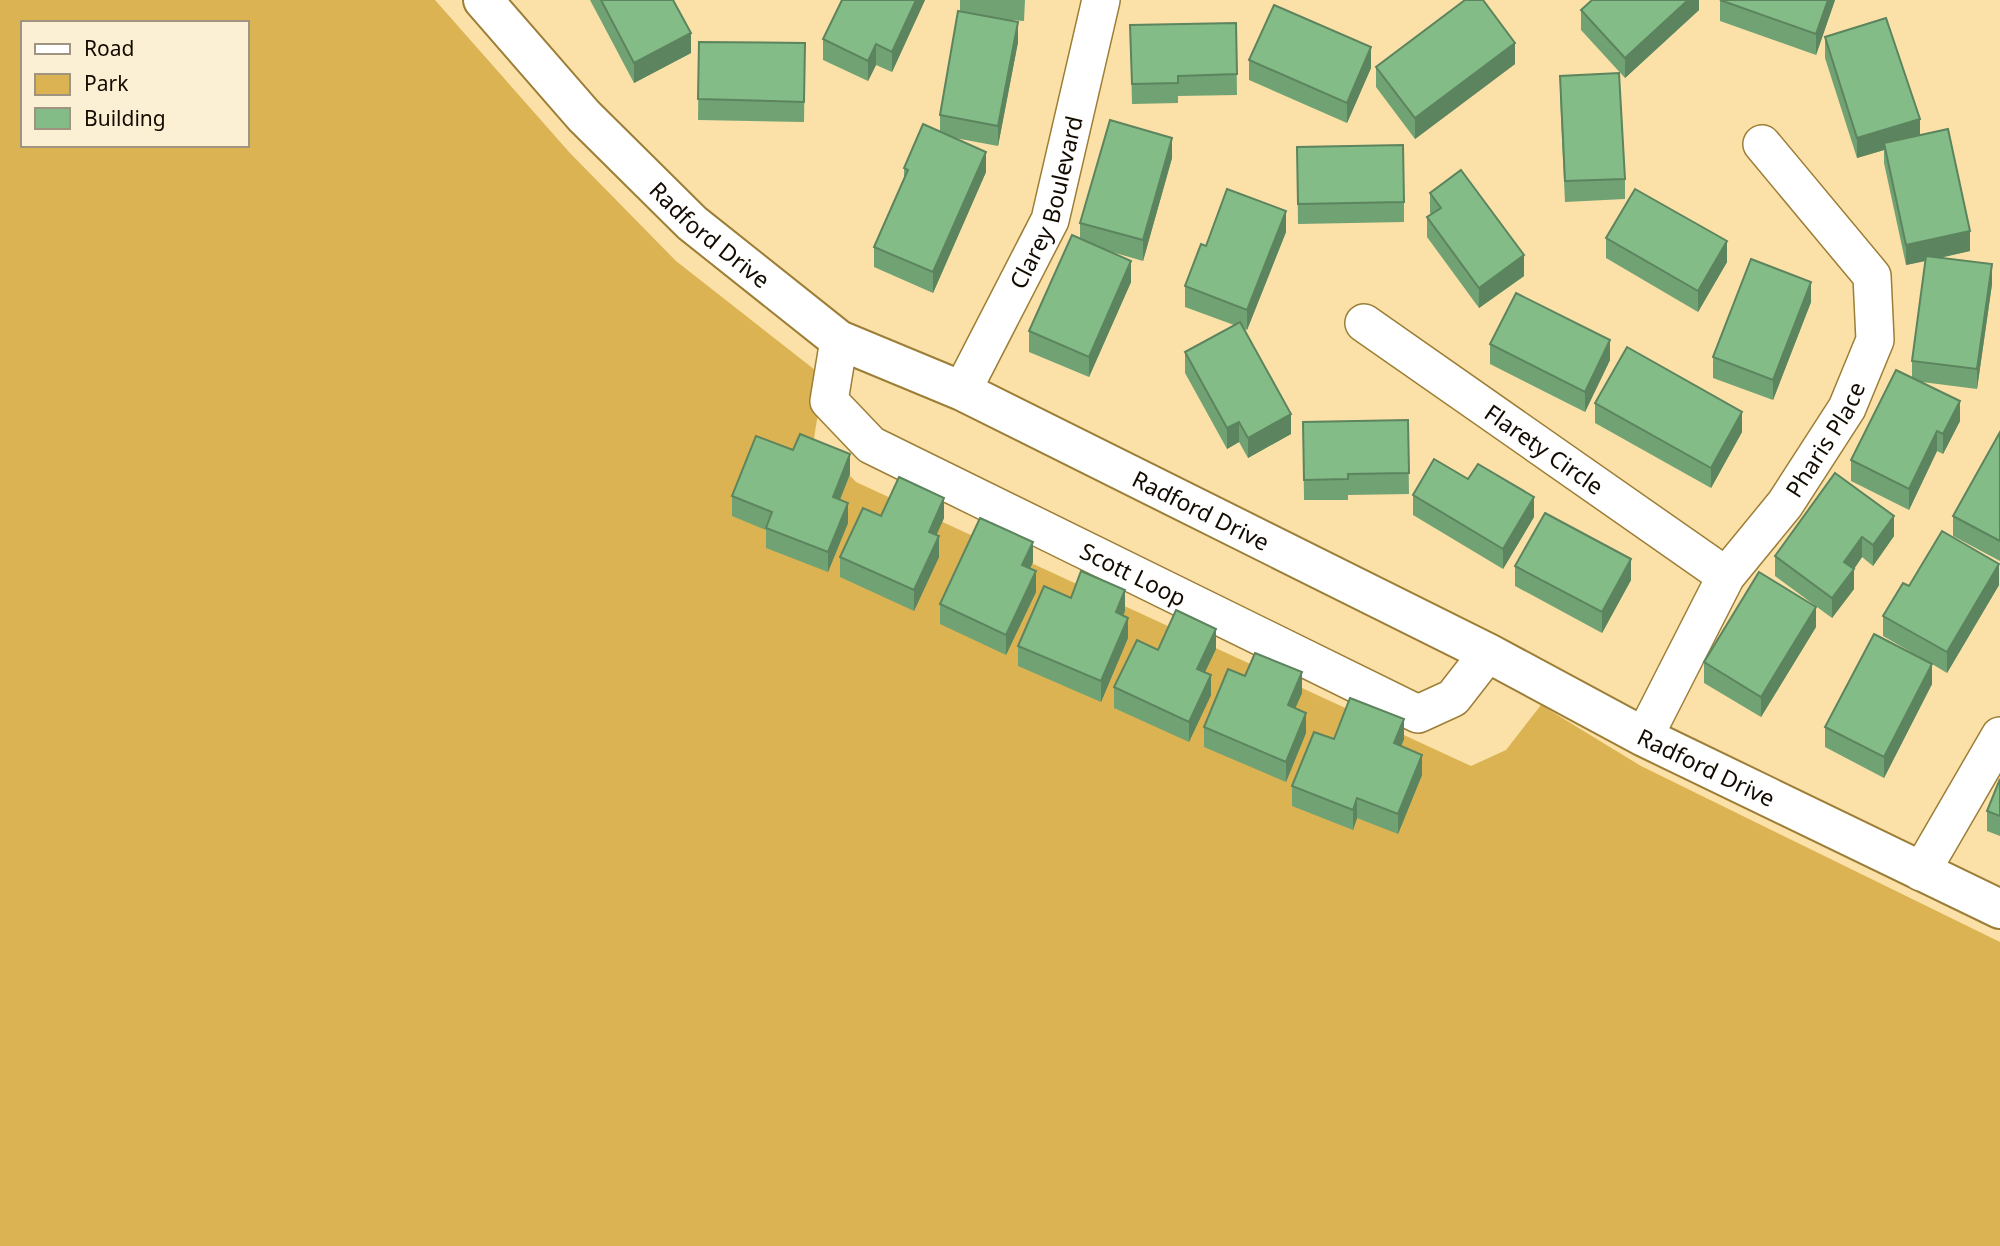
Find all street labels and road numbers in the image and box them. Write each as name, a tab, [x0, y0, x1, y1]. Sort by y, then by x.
street label: Clarey Boulevard	[1001, 112, 1090, 294]
street label: Radford Drive	[643, 174, 777, 295]
street label: Pharis Place	[1778, 377, 1872, 503]
street label: Flarety Circle	[1478, 396, 1610, 502]
street label: Radford Drive	[1127, 462, 1275, 558]
street label: Scott Loop	[1075, 534, 1192, 614]
street label: Radford Drive	[1632, 720, 1781, 814]

